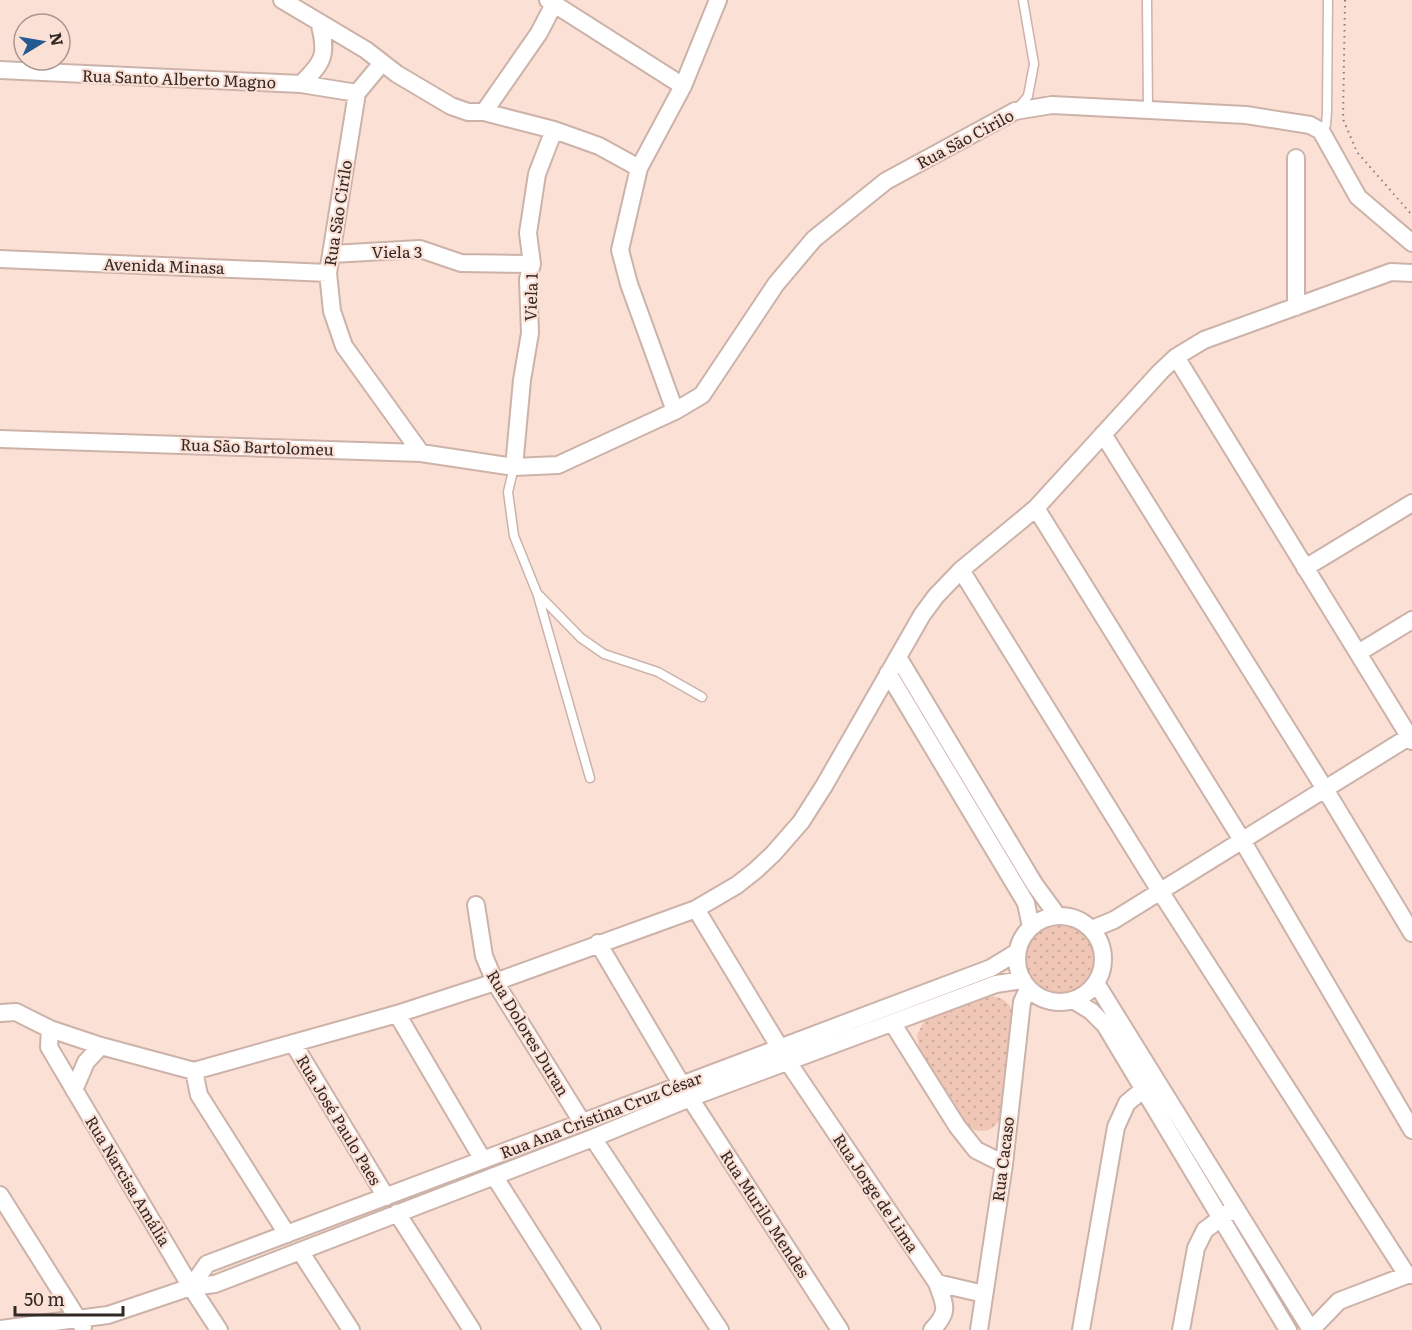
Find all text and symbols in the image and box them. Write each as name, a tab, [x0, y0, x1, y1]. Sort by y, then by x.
north arrow	[12, 12, 72, 72]
text: N	[45, 30, 71, 48]
street label: Rua Santo Alberto Magno	[81, 63, 277, 93]
street label: Rua São Cirilo	[912, 102, 1018, 174]
street label: Rua São Cirílo	[317, 158, 357, 268]
street label: Viela 3	[372, 239, 422, 263]
street label: Avenida Minasa	[103, 251, 225, 279]
street label: Viela 1	[517, 272, 543, 322]
street label: Rua São Bartolomeu	[180, 431, 334, 461]
street label: Rua Dolores Duran	[482, 965, 576, 1101]
street label: Rua José Paulo Paes	[291, 1050, 388, 1189]
street label: Rua Ana Cristina Cruz César	[496, 1064, 705, 1164]
street label: Rua Narcisa Amália	[80, 1111, 178, 1251]
street label: Rua Cacaso	[985, 1115, 1019, 1203]
street label: Rua Jorge de Lima	[828, 1128, 926, 1257]
street label: Rua Murilo Mendes	[715, 1145, 816, 1282]
scale bar	[15, 1279, 123, 1317]
text: 50 m	[24, 1285, 65, 1312]

